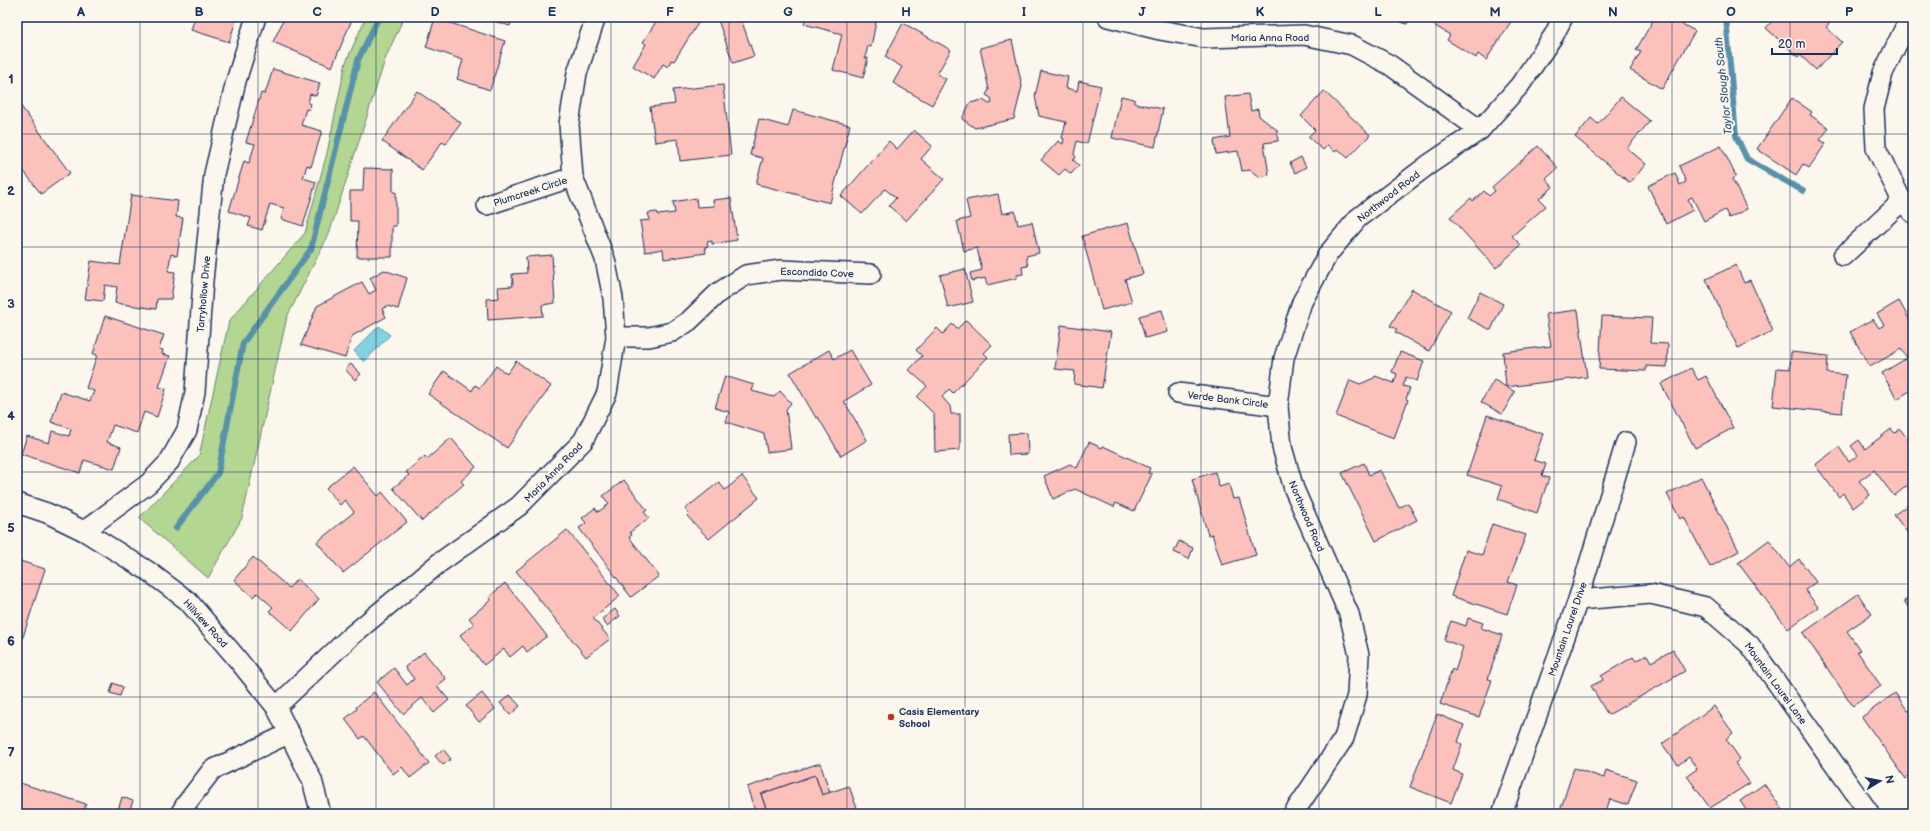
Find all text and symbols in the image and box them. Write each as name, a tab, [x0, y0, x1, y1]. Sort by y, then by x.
text: A	[76, 4, 85, 20]
text: B	[194, 4, 204, 20]
text: C	[312, 4, 322, 20]
text: D	[430, 4, 440, 20]
text: E	[548, 4, 557, 20]
text: F	[666, 4, 674, 20]
text: G	[783, 4, 793, 20]
text: H	[901, 4, 911, 20]
text: I	[1022, 4, 1026, 20]
text: J	[1138, 4, 1146, 20]
text: K	[1256, 4, 1265, 20]
text: L	[1374, 4, 1382, 20]
text: M	[1489, 4, 1501, 20]
text: N	[1608, 4, 1618, 20]
text: O	[1726, 4, 1736, 20]
text: P	[1845, 4, 1854, 20]
scale bar	[1772, 30, 1837, 56]
street label: Maria Anna Road	[1231, 32, 1310, 44]
water label: Taylor Slough South	[1712, 36, 1735, 135]
text: 20 m	[1778, 37, 1805, 52]
text: 1	[8, 71, 14, 87]
street label: Northwood Road	[1355, 168, 1422, 225]
street label: Plumcreek Circle	[492, 174, 569, 210]
text: 2	[7, 183, 15, 199]
street label: Tarryhollow Drive	[195, 255, 213, 333]
street label: Escondido Cove	[780, 266, 854, 280]
text: 3	[7, 296, 15, 312]
street label: Verde Bank Circle	[1187, 389, 1269, 411]
text: 4	[7, 408, 15, 424]
street label: Maria Anna Road	[522, 440, 585, 505]
street label: Northwood Road	[1286, 479, 1327, 554]
text: 5	[7, 520, 15, 536]
street label: Mountain Laurel Drive	[1546, 581, 1590, 678]
street label: Hillview Road	[180, 597, 230, 650]
text: 6	[7, 633, 15, 649]
street label: Mountain Laurel Lane	[1741, 640, 1809, 727]
place label: Casis Elementary School	[899, 706, 980, 730]
marker: Casis Elementary School	[886, 712, 896, 722]
text: 7	[7, 745, 15, 761]
north arrow	[1860, 761, 1900, 801]
text: N	[1882, 774, 1896, 785]

